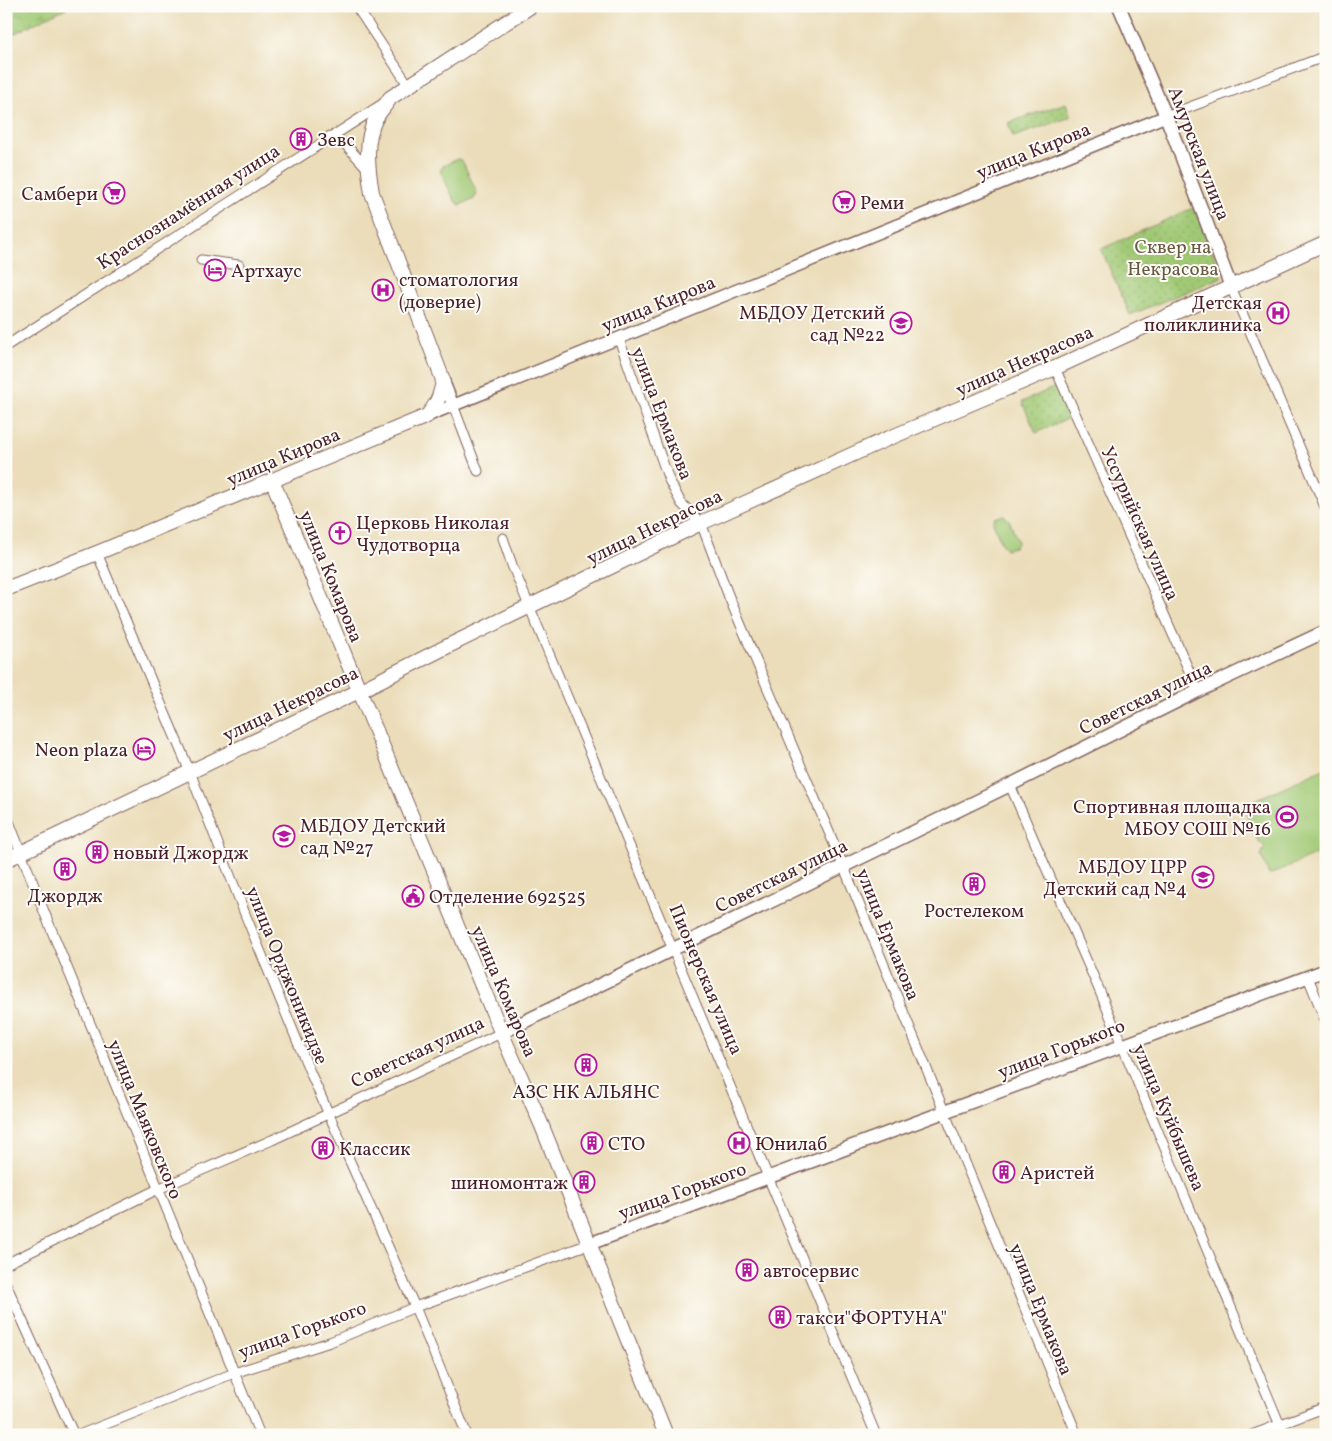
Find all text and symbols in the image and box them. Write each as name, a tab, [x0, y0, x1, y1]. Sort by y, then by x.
street label: Амурская улица	[1161, 83, 1236, 224]
street label: улица Кирова	[973, 117, 1095, 187]
building icon: Зевс	[289, 127, 313, 151]
place label: Зевс	[317, 128, 355, 154]
street label: Краснознамённая улица	[93, 139, 286, 277]
supermarket icon: Самбери	[102, 181, 126, 205]
place label: Самбери	[22, 182, 98, 208]
supermarket icon: Реми	[832, 190, 856, 214]
place label: Реми	[860, 191, 904, 217]
park label: Сквер на Некрасова	[1127, 235, 1219, 283]
hotel icon: Артхаус	[203, 258, 227, 282]
place label: Артхаус	[231, 259, 302, 285]
place label: стоматология (доверие)	[399, 268, 519, 316]
street label: улица Кирова	[598, 270, 720, 340]
hospital icon: стоматология (доверие)	[371, 278, 395, 302]
place label: Детская поликлиника	[1144, 291, 1262, 339]
place label: МБДОУ Детский сад №22	[739, 301, 885, 349]
hospital icon: Детская поликлиника	[1266, 301, 1290, 325]
school or university icon: МБДОУ Детский сад №22	[889, 311, 913, 335]
street label: улица Некрасова	[952, 320, 1098, 404]
street label: улица Ермакова	[624, 344, 698, 484]
street label: улица Кирова	[223, 422, 345, 493]
street label: Уссурийская улица	[1094, 443, 1185, 605]
street label: улица Некрасова	[583, 484, 727, 572]
street label: улица Комарова	[292, 507, 369, 647]
place label: Церковь Николая Чудотворца	[356, 511, 510, 559]
church icon: Церковь Николая Чудотворца	[328, 521, 352, 545]
street label: Советская улица	[1075, 655, 1217, 742]
street label: улица Некрасова	[219, 661, 363, 749]
hotel icon: Neon plaza	[132, 737, 156, 761]
place label: Neon plaza	[35, 738, 128, 764]
place label: Спортивная площадка МБОУ СОШ №16	[1073, 795, 1271, 843]
sports icon: Спортивная площадка МБОУ СОШ №16	[1275, 805, 1299, 829]
place label: МБДОУ Детский сад №27	[300, 814, 446, 862]
school or university icon: МБДОУ Детский сад №27	[272, 824, 296, 848]
street label: Советская улица	[711, 833, 853, 920]
building icon: новый Джордж	[85, 840, 109, 864]
place label: новый Джордж	[113, 841, 249, 867]
place label: МБДОУ ЦРР Детский сад №4	[1043, 855, 1187, 903]
building icon: Джордж	[53, 857, 77, 881]
street label: улица Ермакова	[849, 865, 925, 1005]
school or university icon: МБДОУ ЦРР Детский сад №4	[1191, 865, 1215, 889]
building icon: Ростелеком	[962, 872, 986, 896]
street label: улица Орджоникидзе	[239, 883, 334, 1069]
place label: Джордж	[27, 884, 103, 910]
public building icon: Отделение 692525	[401, 884, 425, 908]
place label: Отделение 692525	[429, 885, 586, 911]
place label: Ростелеком	[924, 899, 1024, 925]
street label: Пионерская улица	[662, 900, 749, 1059]
street label: улица Комарова	[464, 922, 543, 1062]
street label: Советская улица	[347, 1010, 489, 1095]
street label: улица Горького	[994, 1014, 1129, 1086]
street label: улица Маяковского	[100, 1036, 188, 1203]
street label: улица Куйбышева	[1125, 1040, 1211, 1195]
building icon: АЗС НК АЛЬЯНС	[574, 1053, 598, 1077]
place label: АЗС НК АЛЬЯНС	[512, 1080, 660, 1106]
building icon: СТО	[580, 1131, 604, 1155]
hospital icon: Юнилаб	[727, 1131, 751, 1155]
place label: СТО	[608, 1132, 645, 1158]
place label: Юнилаб	[755, 1132, 827, 1158]
building icon: Классик	[311, 1136, 335, 1160]
place label: Классик	[339, 1137, 410, 1163]
street label: улица Горького	[615, 1157, 750, 1227]
building icon: Аристей	[992, 1160, 1016, 1184]
place label: Аристей	[1020, 1161, 1095, 1187]
building icon: шиномонтаж	[572, 1170, 596, 1194]
place label: шиномонтаж	[451, 1171, 568, 1197]
street label: улица Ермакова	[1002, 1240, 1078, 1380]
building icon: автосервис	[735, 1258, 759, 1282]
place label: автосервис	[763, 1259, 859, 1285]
street label: улица Горького	[235, 1296, 370, 1366]
building icon: такси"ФОРТУНА"	[768, 1305, 792, 1329]
place label: такси"ФОРТУНА"	[796, 1306, 947, 1332]

